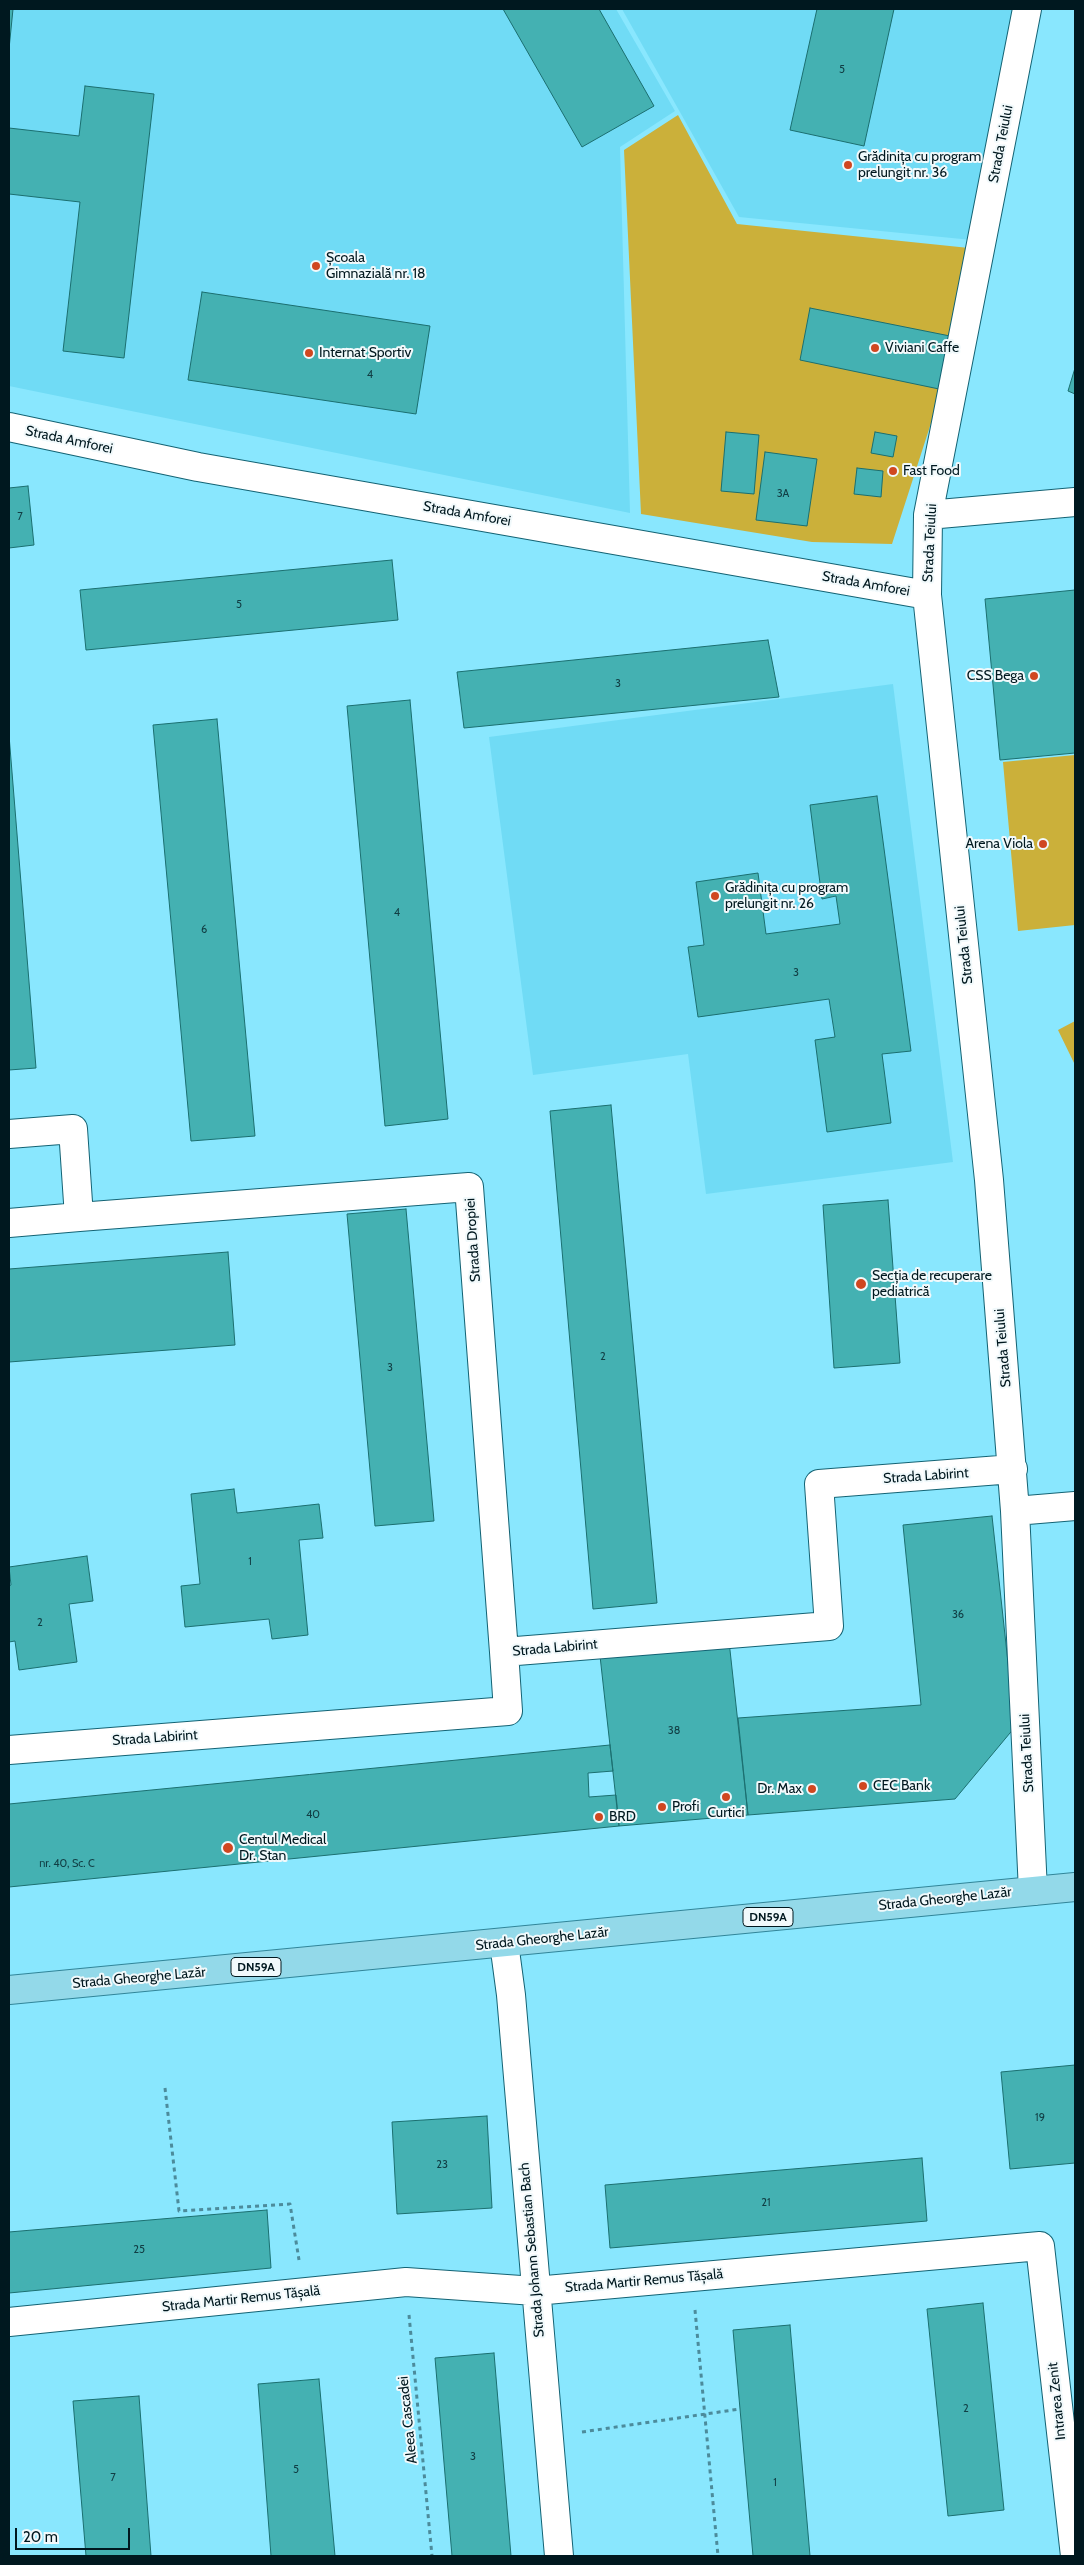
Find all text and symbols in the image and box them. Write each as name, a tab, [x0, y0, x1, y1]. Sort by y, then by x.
house number: 5	[839, 63, 845, 77]
street label: Strada Teiului	[985, 104, 1017, 184]
place label: Grădinița cu program prelungit nr. 36	[858, 149, 981, 182]
marker: Grădinița cu program prelungit nr. 36	[842, 159, 854, 171]
place label: Școala Gimnazială nr. 18	[326, 250, 426, 282]
marker: Școala Gimnazială nr. 18	[310, 260, 322, 272]
place label: Viviani Caffe	[885, 340, 959, 356]
marker: Viviani Caffe	[869, 342, 881, 354]
place label: Internat Sportiv	[319, 345, 411, 361]
marker: Internat Sportiv	[303, 347, 315, 359]
house number: 4	[367, 368, 373, 382]
street label: Strada Amforei	[24, 423, 114, 457]
place label: Fast Food	[903, 463, 960, 479]
marker: Fast Food	[887, 465, 899, 477]
house number: 3A	[777, 487, 789, 501]
street label: Strada Amforei	[422, 498, 512, 530]
street label: Strada Teiului	[920, 503, 940, 583]
house number: 7	[17, 510, 23, 524]
street label: Strada Amforei	[821, 568, 911, 600]
house number: 5	[236, 598, 242, 612]
place label: CSS Bega	[967, 668, 1024, 684]
marker: CSS Bega	[1028, 670, 1040, 682]
house number: 3	[615, 677, 621, 691]
place label: Arena Viola	[965, 836, 1033, 852]
marker: Arena Viola	[1037, 838, 1049, 850]
place label: Grădinița cu program prelungit nr. 26	[725, 880, 848, 912]
marker: Grădinița cu program prelungit nr. 26	[709, 890, 721, 902]
street label: Strada Teiului	[952, 905, 976, 985]
house number: 4	[394, 906, 400, 920]
house number: 6	[201, 923, 207, 937]
house number: 3	[793, 966, 799, 980]
street label: Strada Dropiei	[462, 1197, 484, 1283]
place label: Secția de recuperare pediatrică	[872, 1268, 992, 1300]
marker: Secția de recuperare pediatrică	[854, 1277, 868, 1291]
street label: Strada Teiului	[991, 1308, 1015, 1388]
house number: 2	[600, 1350, 606, 1364]
house number: 3	[387, 1361, 393, 1375]
street label: Strada Labirint	[883, 1465, 969, 1487]
house number: 1	[248, 1555, 252, 1569]
house number: 36	[952, 1608, 964, 1622]
house number: 2	[37, 1616, 43, 1630]
street label: Strada Labirint	[512, 1636, 598, 1660]
street label: Strada Teiului	[1017, 1713, 1037, 1793]
house number: 38	[668, 1724, 680, 1738]
street label: Strada Labirint	[112, 1727, 198, 1749]
place label: CEC Bank	[873, 1778, 930, 1794]
marker: CEC Bank	[857, 1780, 869, 1792]
place label: Dr. Max	[757, 1781, 802, 1797]
marker: Dr. Max	[806, 1783, 818, 1795]
marker: Curtici	[720, 1791, 732, 1803]
place label: Profi	[672, 1799, 699, 1815]
marker: Profi	[656, 1801, 668, 1813]
place label: Curtici	[707, 1805, 745, 1821]
house number: 40	[306, 1808, 320, 1822]
place label: BRD	[609, 1809, 636, 1825]
marker: BRD	[593, 1811, 605, 1823]
place label: Centul Medical Dr. Stan	[239, 1832, 326, 1864]
marker: Centul Medical Dr. Stan	[221, 1841, 235, 1855]
house number: nr. 40, Sc. C	[39, 1857, 95, 1871]
street label: Strada Gheorghe Lazăr	[878, 1884, 1012, 1914]
road number: DN59A	[743, 1908, 793, 1926]
street label: Strada Gheorghe Lazăr	[475, 1924, 609, 1954]
road number: DN59A	[231, 1958, 281, 1976]
street label: Strada Gheorghe Lazăr	[72, 1964, 206, 1992]
house number: 19	[1035, 2111, 1045, 2125]
house number: 23	[436, 2158, 448, 2172]
street label: Strada Johann Sebastian Bach	[516, 2162, 548, 2338]
house number: 21	[761, 2196, 771, 2210]
house number: 25	[133, 2243, 145, 2257]
street label: Strada Martir Remus Tășală	[564, 2266, 724, 2296]
street label: Strada Martir Remus Tășală	[161, 2282, 321, 2316]
street label: Intrarea Zenit	[1045, 2361, 1069, 2441]
street label: Aleea Cascadei	[395, 2375, 421, 2465]
house number: 2	[963, 2402, 969, 2416]
house number: 3	[470, 2450, 476, 2464]
house number: 5	[293, 2463, 299, 2477]
house number: 7	[110, 2471, 116, 2485]
house number: 1	[773, 2476, 777, 2490]
scale bar	[18, 2518, 132, 2550]
text: 20 m	[23, 2528, 58, 2546]

